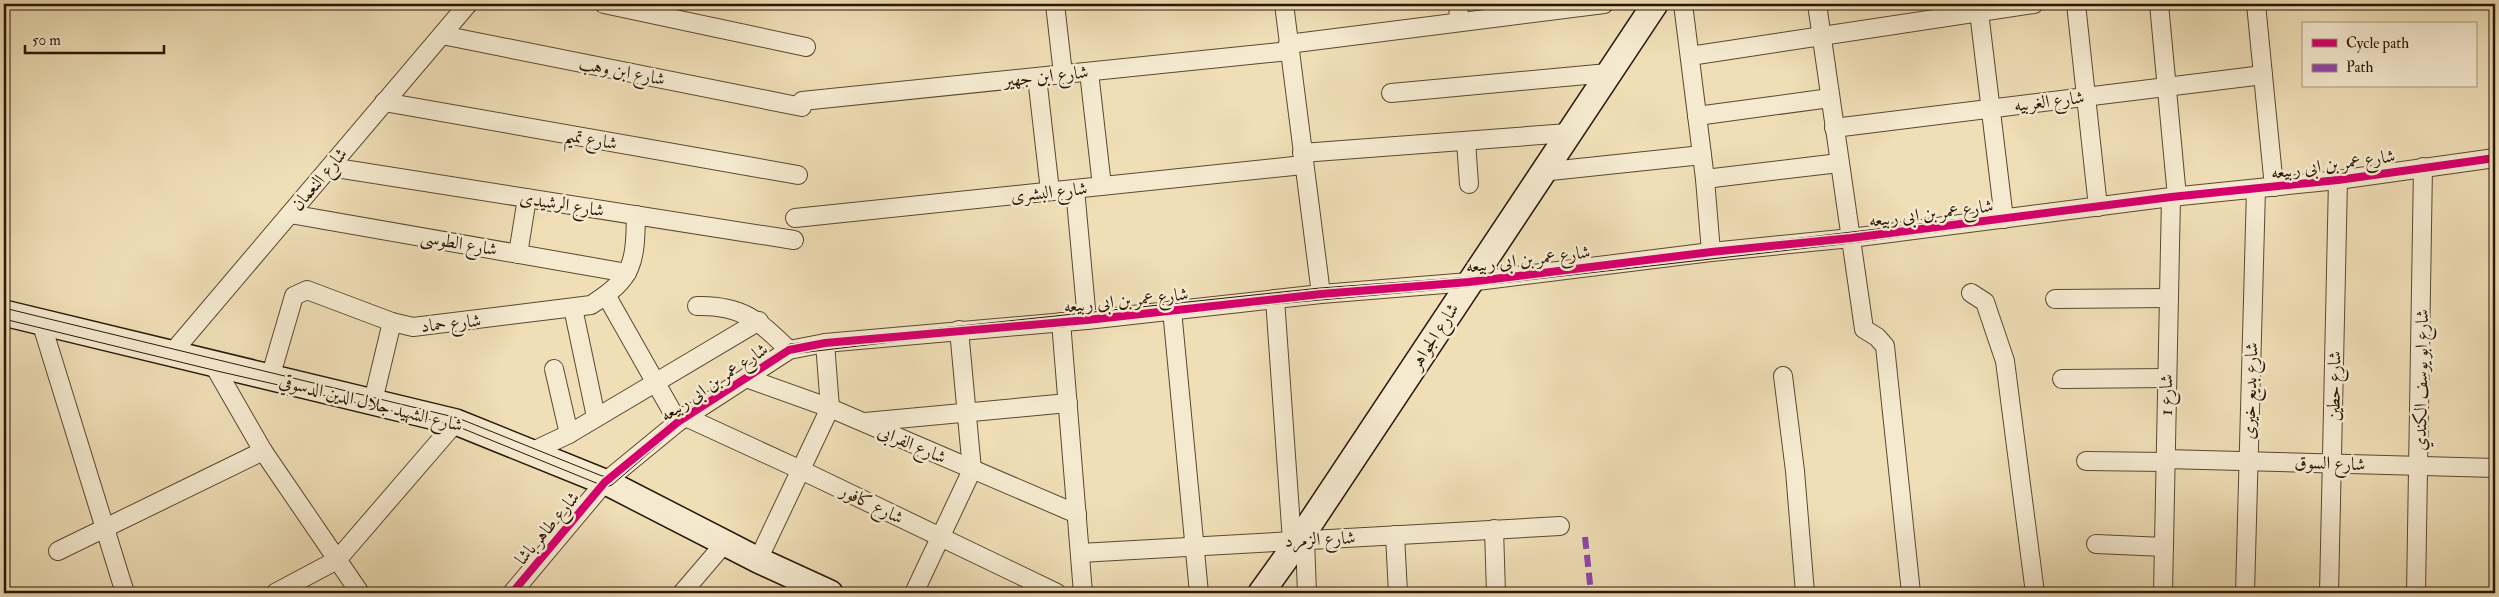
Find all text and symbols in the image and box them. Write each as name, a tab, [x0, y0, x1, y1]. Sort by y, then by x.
scale bar	[25, 22, 164, 54]
legend	[2302, 22, 2476, 88]
text: 50 m	[32, 31, 61, 50]
text: Cycle path	[2346, 34, 2409, 54]
street label: شارع ابن وهب	[576, 52, 667, 94]
text: Path	[2346, 58, 2373, 77]
street label: شارع ابن جهير	[1001, 61, 1090, 96]
street label: شارع الغربيه	[2013, 86, 2086, 120]
street label: شارع تميم	[562, 124, 619, 161]
street label: شارع النعمان	[286, 143, 355, 218]
street label: شارع عمر بن ابى ربيعه	[2269, 144, 2397, 188]
street label: شارع البشرى	[1010, 177, 1089, 211]
street label: شارع الرشيدى	[518, 186, 606, 225]
street label: شارع عمر بن ابى ربيعه	[1867, 194, 1995, 236]
street label: شارع الطوسى	[418, 225, 499, 265]
street label: شارع عمر بن ابى ربيعه	[1464, 240, 1592, 282]
street label: شارع عمر بن ابى ربيعه	[1062, 283, 1190, 321]
street label: شارع الجواهر	[1403, 299, 1467, 377]
street label: شارع حماد	[420, 309, 483, 341]
street label: شارع ابو يوسف الكندي	[2409, 309, 2437, 451]
street label: شارع عمر بن ابى ربيعه	[656, 338, 774, 429]
street label: شارع بديع خيرى	[2237, 342, 2268, 440]
street label: شارع حطين	[2322, 351, 2350, 421]
street label: شارع الشهيد جلال الدين الدسوقي	[276, 370, 465, 440]
street label: شارع 1	[2155, 374, 2181, 416]
street label: شارع الفرابى	[873, 420, 950, 472]
street label: شارع السوق	[2294, 451, 2366, 479]
street label: شارع كافور	[833, 478, 907, 532]
street label: شارع طاهر باشا	[510, 487, 587, 572]
street label: شارع الزمرد	[1284, 526, 1356, 556]

